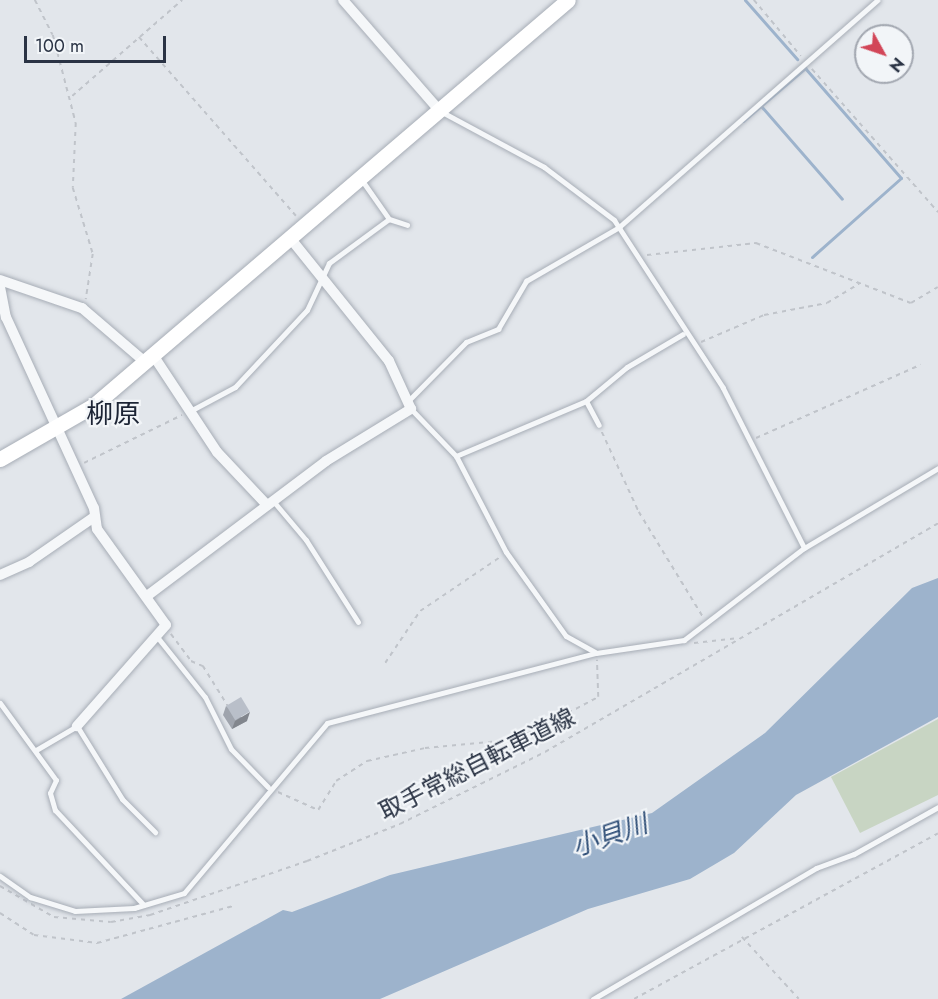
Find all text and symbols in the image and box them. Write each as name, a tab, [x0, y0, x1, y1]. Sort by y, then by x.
scale bar	[27, 24, 170, 62]
north arrow	[854, 24, 914, 84]
text: 100 m	[35, 33, 84, 59]
text: N	[884, 52, 910, 77]
district label: 柳原	[86, 398, 140, 430]
street label: 取手常総自転車道線	[374, 702, 580, 826]
water label: 小貝川	[568, 809, 652, 863]

